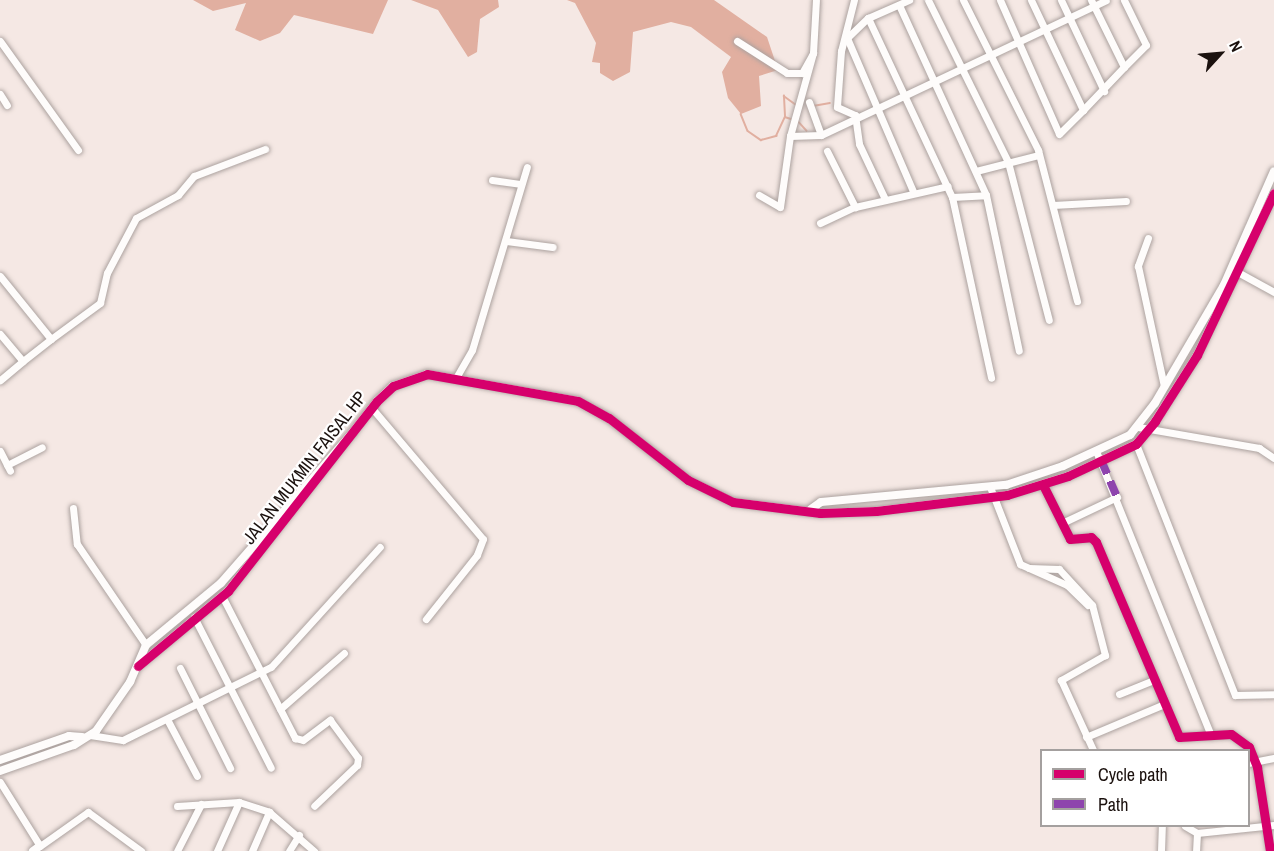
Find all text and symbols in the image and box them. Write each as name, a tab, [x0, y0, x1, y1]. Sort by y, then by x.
north arrow	[1190, 24, 1250, 84]
text: N	[1224, 37, 1248, 55]
street label: JALAN MUKMIN FAISAL HP	[238, 387, 372, 549]
legend	[1040, 749, 1250, 827]
text: Cycle path	[1098, 762, 1168, 787]
text: Path	[1098, 792, 1128, 817]

